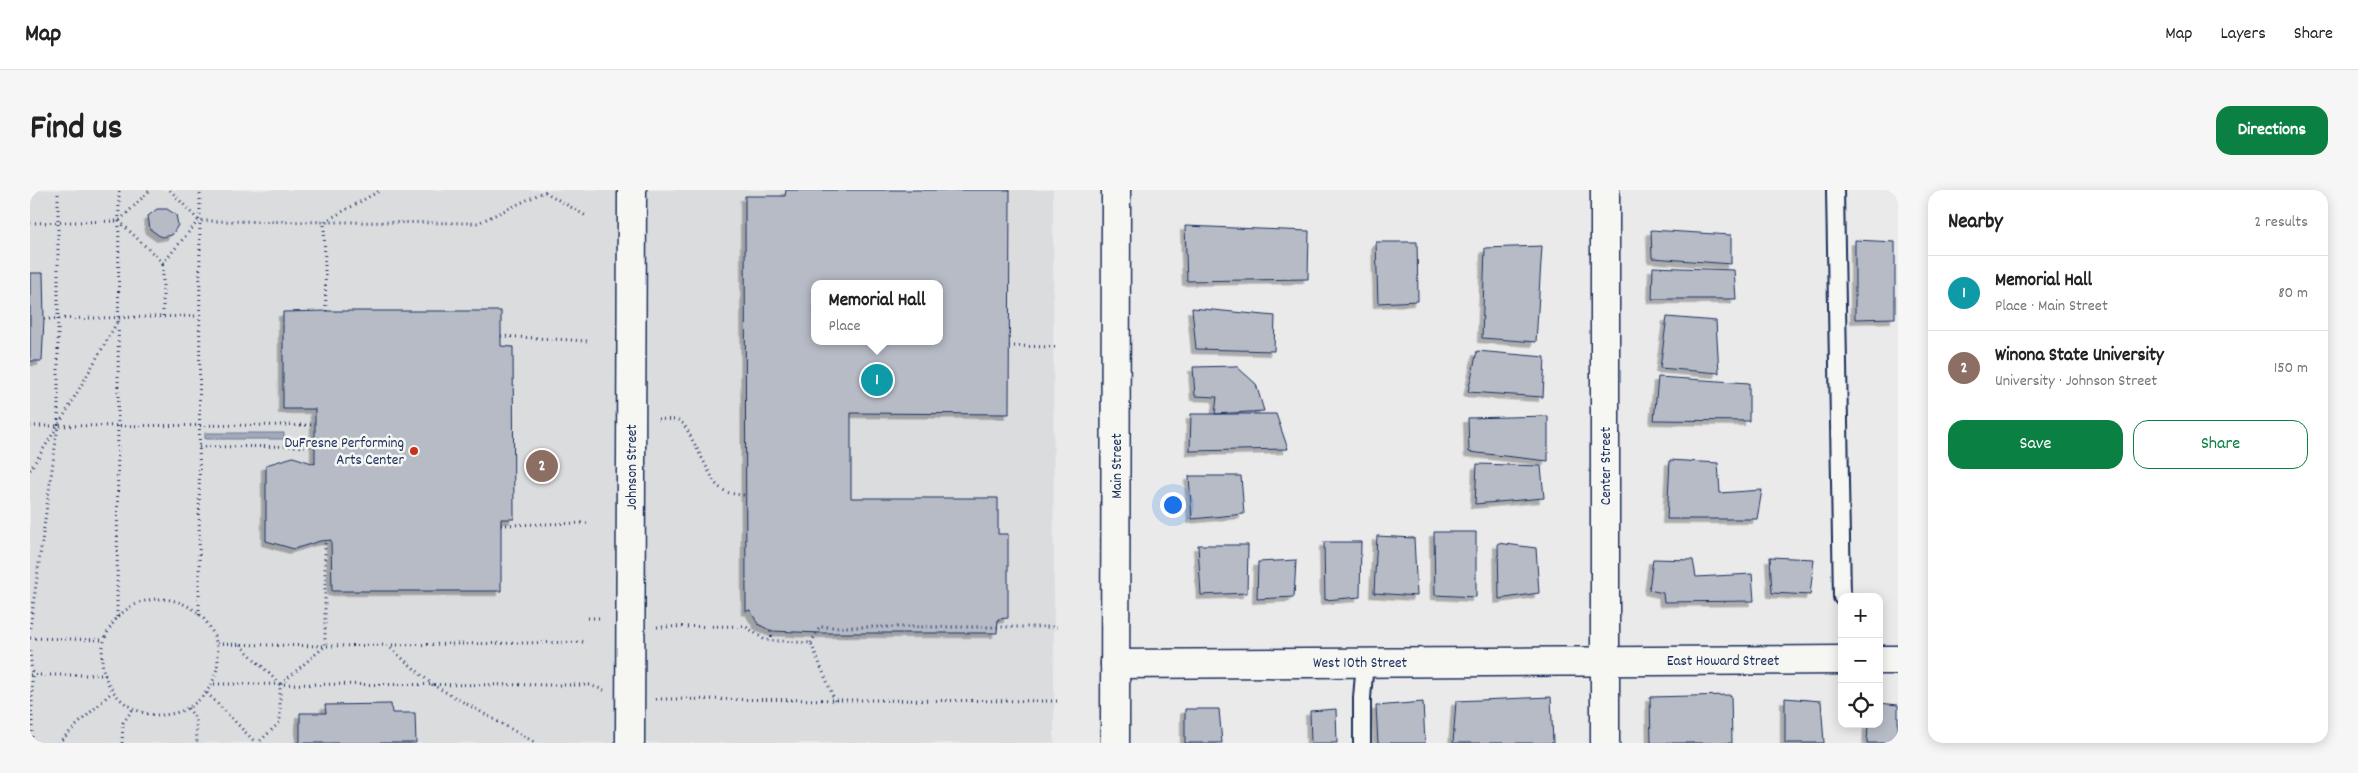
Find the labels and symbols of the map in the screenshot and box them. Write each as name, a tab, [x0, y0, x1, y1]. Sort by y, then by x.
pin: 1	[861, 361, 893, 399]
street label: Johnson Street	[622, 424, 644, 510]
street label: Center Street	[1596, 426, 1618, 505]
place label: DuFresne Performing Arts Center	[285, 433, 404, 472]
street label: Main Street	[1107, 433, 1129, 499]
marker: DuFresne Performing Arts Center	[408, 445, 420, 457]
pin: 2	[526, 447, 558, 485]
your location	[1160, 492, 1186, 518]
street label: East Howard Street	[1667, 651, 1780, 673]
street label: West 10th Street	[1313, 653, 1408, 675]

